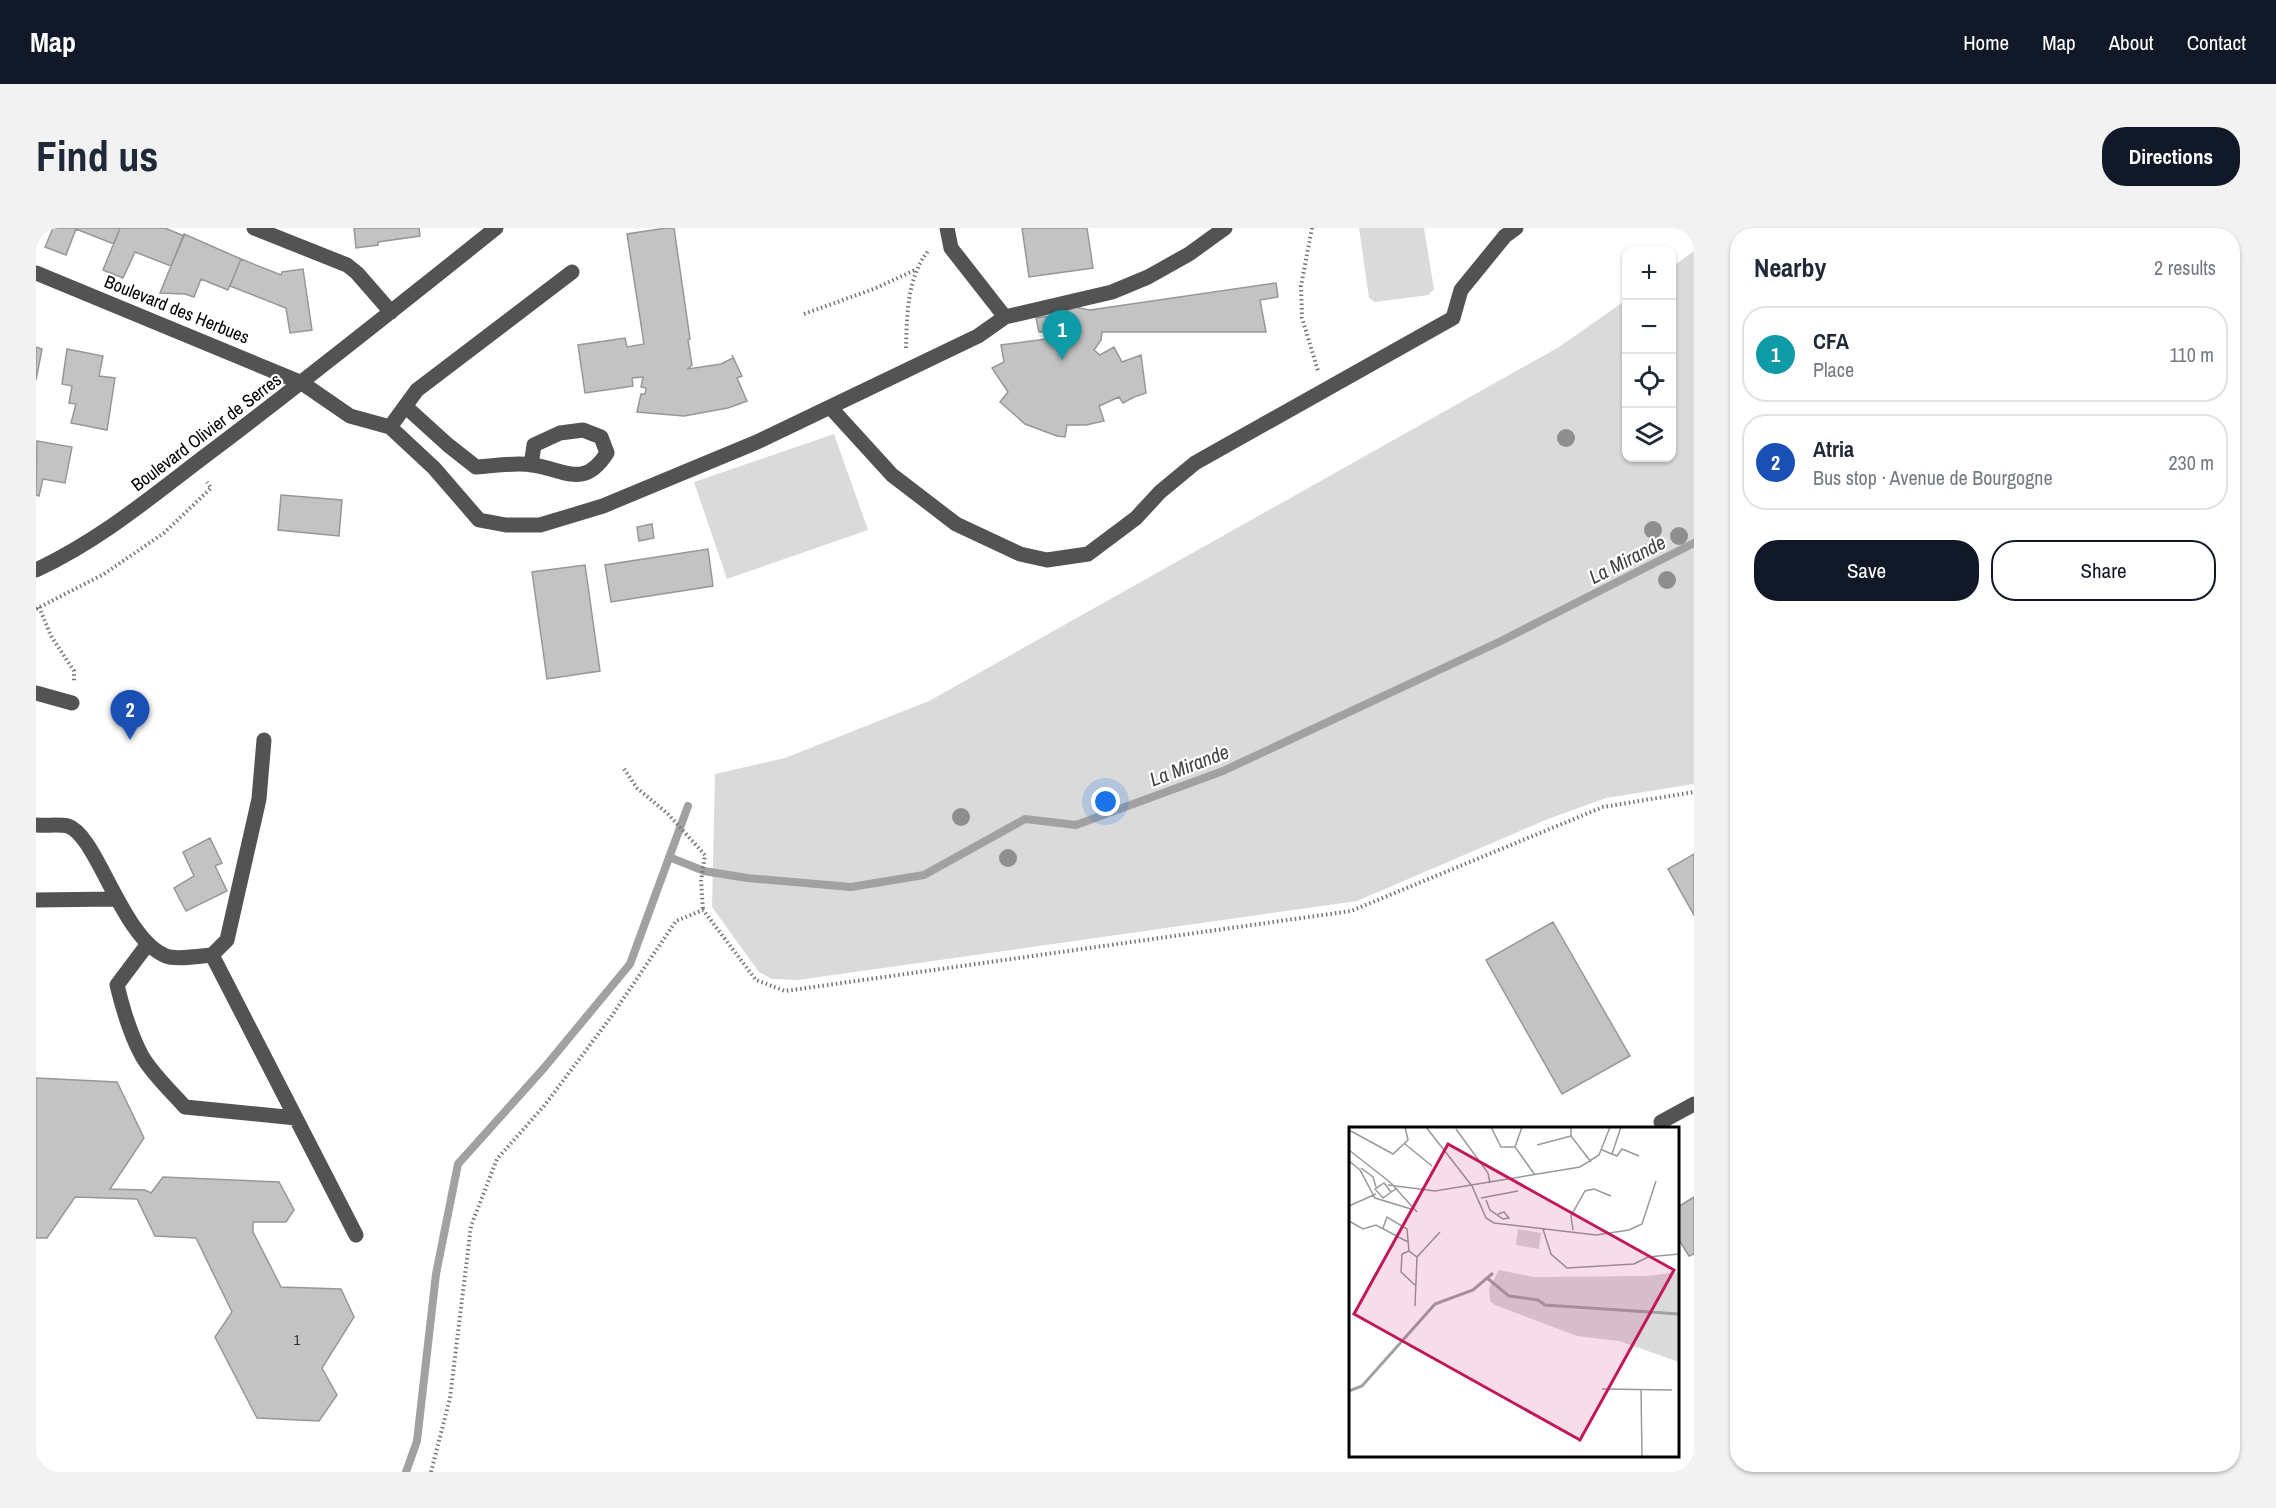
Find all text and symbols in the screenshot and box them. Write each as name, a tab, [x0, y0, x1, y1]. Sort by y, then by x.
text: Map	[30, 23, 76, 61]
text: Home	[1963, 28, 2009, 57]
text: Map	[2042, 28, 2076, 57]
text: About	[2109, 28, 2154, 57]
text: Contact	[2187, 28, 2246, 57]
button: Directions	[2102, 127, 2240, 186]
text: Find us	[36, 128, 158, 184]
map controls	[1622, 246, 1676, 462]
button: +	[1622, 246, 1676, 300]
text: Nearby	[1754, 250, 1826, 285]
text: 2 results	[2154, 254, 2216, 281]
street label: Boulevard des Herbues	[101, 269, 253, 349]
button: −	[1622, 300, 1676, 354]
pin: 1	[1042, 310, 1082, 360]
text: CFA	[1813, 326, 1849, 356]
text: 1	[1771, 341, 1780, 368]
text: 110 m	[2170, 341, 2214, 368]
button: locate	[1622, 354, 1676, 408]
text: Place	[1813, 356, 1854, 383]
street label: Boulevard Olivier de Serres	[126, 367, 286, 497]
button: layers	[1622, 408, 1676, 462]
text: Atria	[1813, 434, 1854, 464]
text: 2	[1771, 449, 1780, 476]
text: 230 m	[2168, 449, 2214, 476]
text: Bus stop · Avenue de Bourgogne	[1813, 464, 2053, 491]
water label: La Mirande	[1584, 528, 1670, 590]
button: Save	[1754, 540, 1979, 601]
button: Share	[1991, 540, 2216, 601]
pin: 2	[110, 690, 149, 740]
water label: La Mirande	[1145, 738, 1233, 792]
your location	[1091, 787, 1120, 816]
inset map	[1349, 1127, 1679, 1457]
house number: 1	[294, 1329, 301, 1350]

